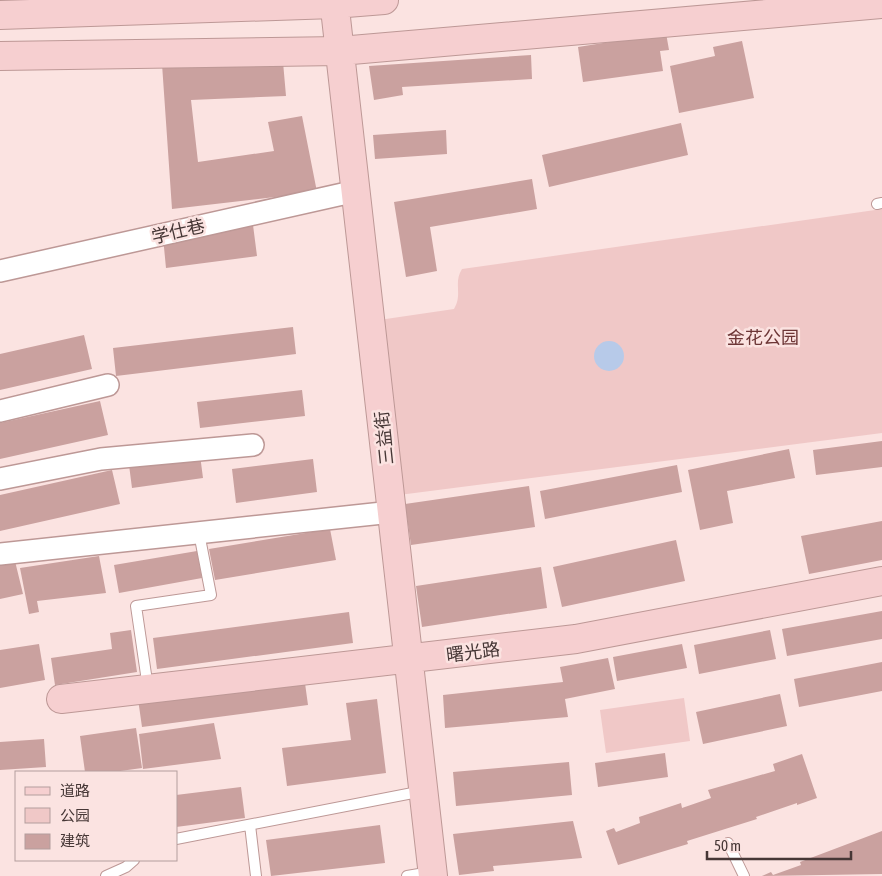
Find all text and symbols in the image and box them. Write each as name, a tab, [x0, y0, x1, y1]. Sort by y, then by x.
street label: 学仕巷	[149, 215, 207, 247]
park label: 金花公园	[727, 327, 799, 348]
street label: 三益街	[371, 410, 397, 466]
street label: 曙光路	[445, 638, 501, 666]
legend	[15, 771, 178, 861]
text: 道路	[60, 782, 90, 799]
text: 公园	[60, 807, 90, 824]
scale bar	[707, 828, 851, 860]
text: 建筑	[60, 832, 90, 849]
text: 50 m	[714, 837, 741, 854]

